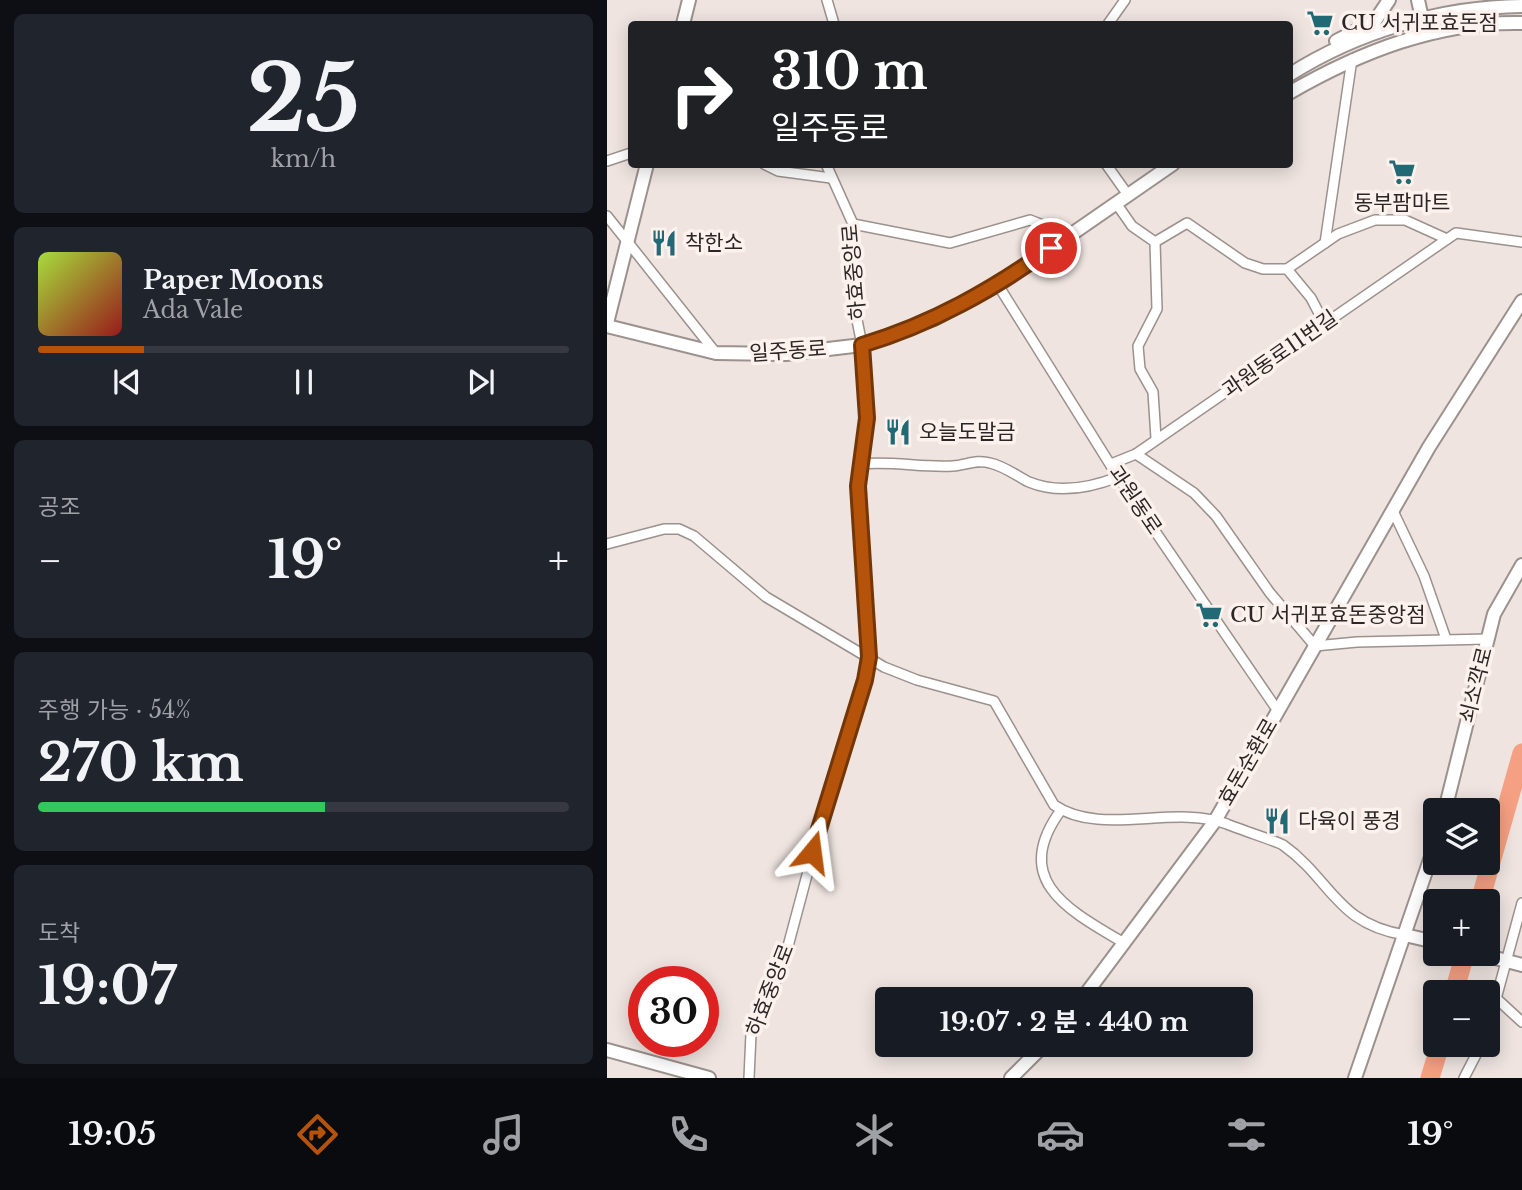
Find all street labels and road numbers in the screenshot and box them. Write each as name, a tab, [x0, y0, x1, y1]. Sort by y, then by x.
street label: 하효중앙로	[837, 223, 871, 321]
street label: 과원동로11번길	[1217, 305, 1343, 403]
street label: 일주동로	[749, 335, 827, 367]
street label: 과원동로	[1103, 461, 1167, 539]
street label: 쇠소깍로	[1454, 644, 1498, 726]
street label: 효돈순환로	[1213, 714, 1283, 810]
street label: 하효중앙로	[741, 940, 799, 1040]

